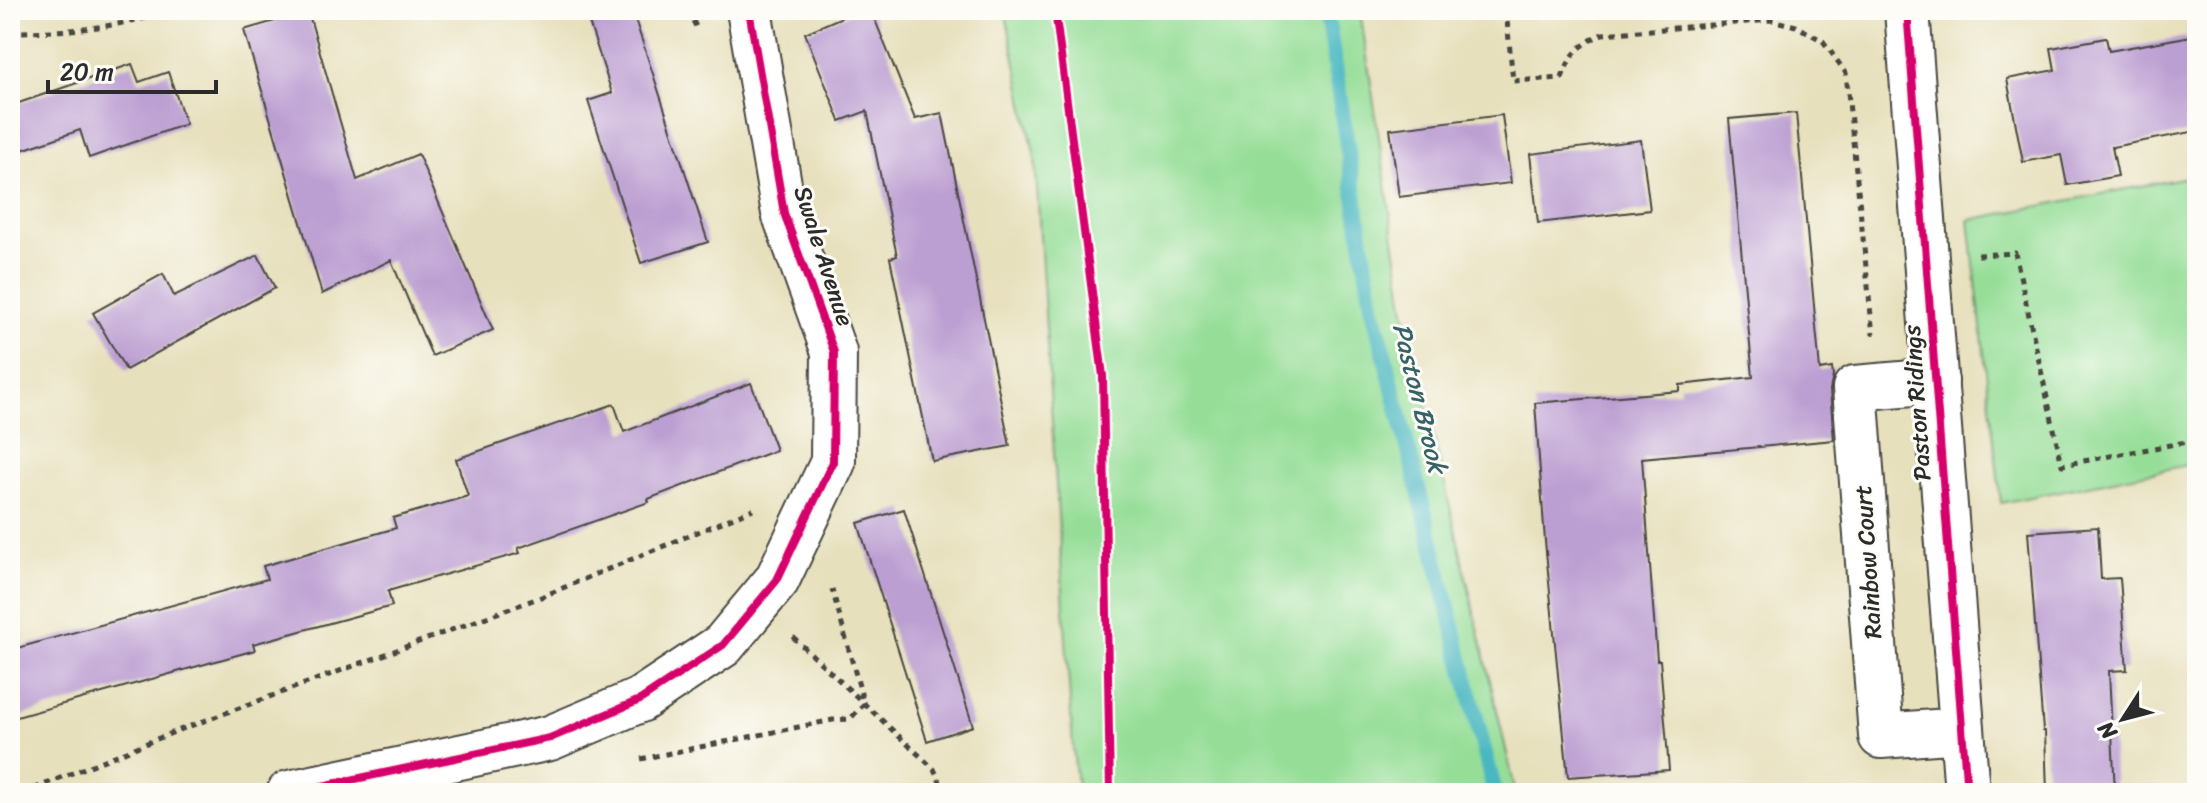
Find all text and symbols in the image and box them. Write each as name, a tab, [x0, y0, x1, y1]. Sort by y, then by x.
scale bar	[48, 44, 216, 94]
text: 20 m	[60, 51, 114, 93]
street label: Swale Avenue	[782, 180, 866, 332]
water label: Paston Brook	[1379, 318, 1462, 481]
street label: Paston Ridings	[1891, 323, 1943, 482]
street label: Rainbow Court	[1842, 484, 1894, 640]
north arrow	[2083, 679, 2163, 759]
text: N	[2087, 712, 2128, 749]

